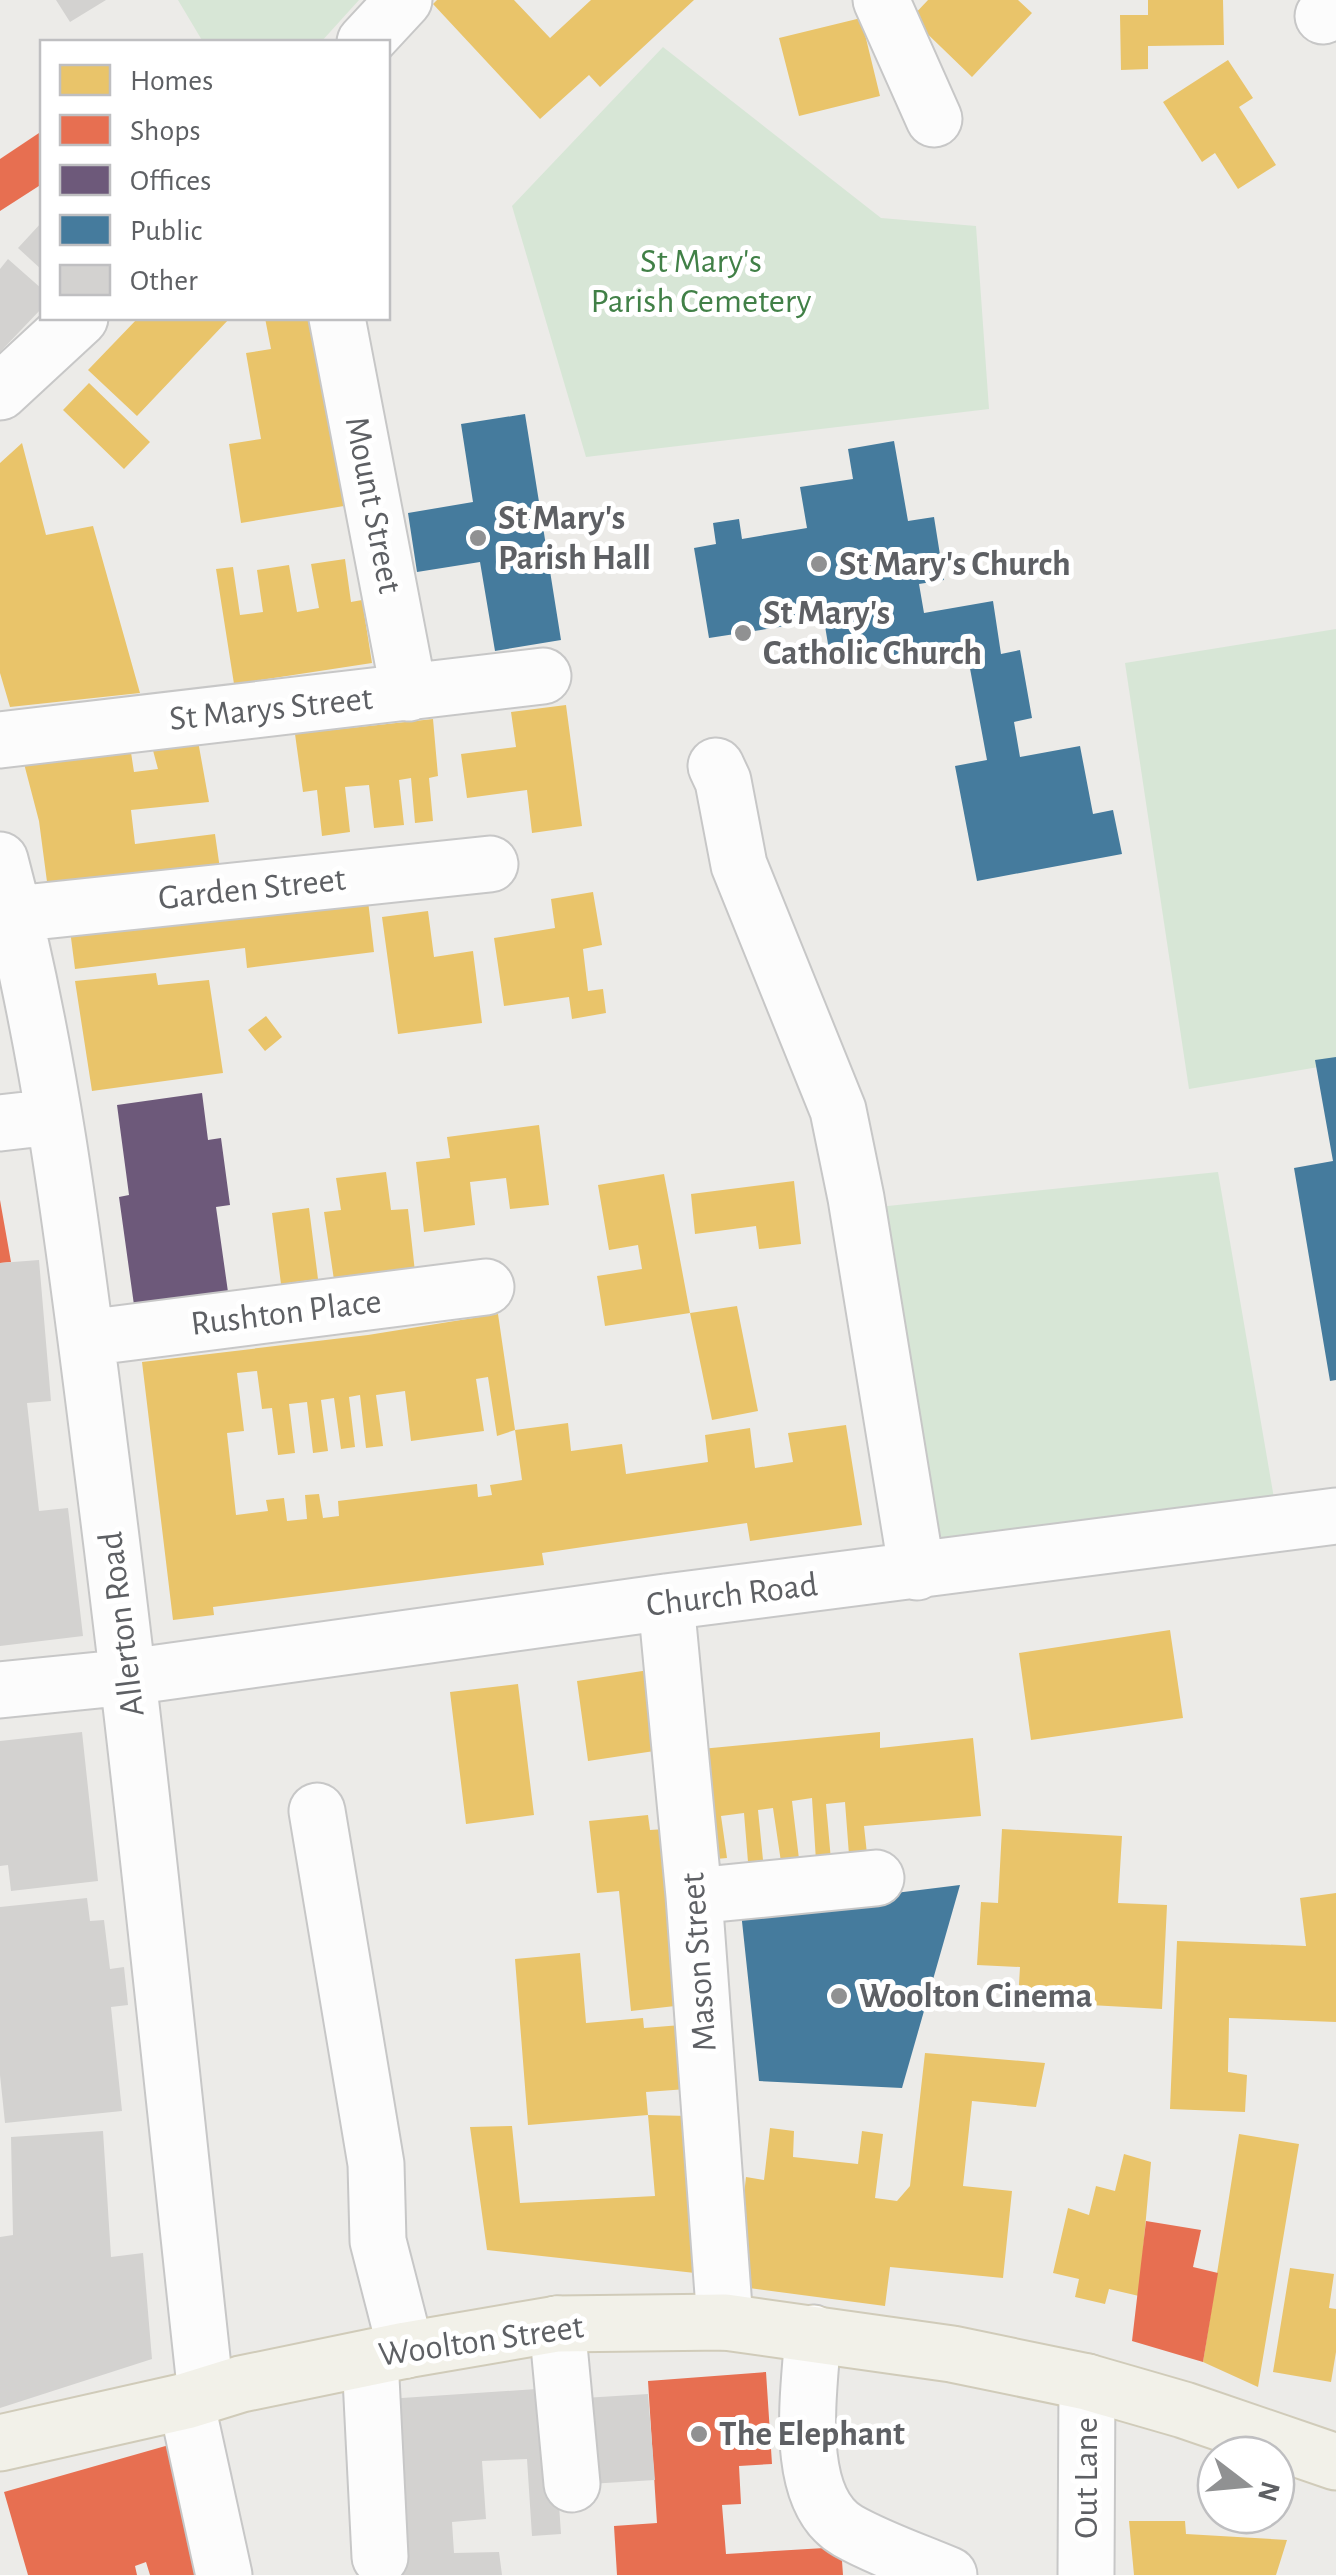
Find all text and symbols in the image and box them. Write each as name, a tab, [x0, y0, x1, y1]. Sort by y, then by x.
legend	[40, 40, 390, 320]
text: Homes	[130, 66, 213, 96]
text: Shops	[130, 116, 201, 146]
text: Offices	[130, 166, 211, 196]
text: Public	[130, 216, 203, 246]
park label: St Mary's Parish Cemetery	[590, 244, 812, 319]
text: Other	[130, 266, 198, 296]
street label: Mount Street	[339, 414, 407, 596]
place label: St Mary's Parish Hall	[498, 501, 651, 576]
marker: St Mary's Parish Hall	[467, 527, 489, 549]
place label: St Mary's Church	[839, 547, 1071, 582]
marker: St Mary's Church	[808, 553, 830, 575]
place label: St Mary's Catholic Church	[763, 596, 982, 671]
marker: St Mary's Catholic Church	[732, 622, 754, 644]
street label: St Marys Street	[168, 681, 374, 737]
street label: Garden Street	[157, 862, 347, 916]
street label: Rushton Place	[189, 1284, 383, 1342]
street label: Allerton Road	[93, 1530, 151, 1718]
street label: Church Road	[644, 1567, 820, 1623]
street label: Mason Street	[675, 1871, 723, 2053]
place label: Woolton Cinema	[859, 1979, 1093, 2014]
marker: Woolton Cinema	[828, 1985, 850, 2007]
street label: Woolton Street	[376, 2309, 586, 2373]
place label: The Elephant	[719, 2417, 905, 2452]
street label: Out Lane	[1069, 2417, 1104, 2539]
marker: The Elephant	[688, 2423, 710, 2445]
north arrow	[1196, 2435, 1296, 2535]
text: N	[1252, 2478, 1284, 2505]

